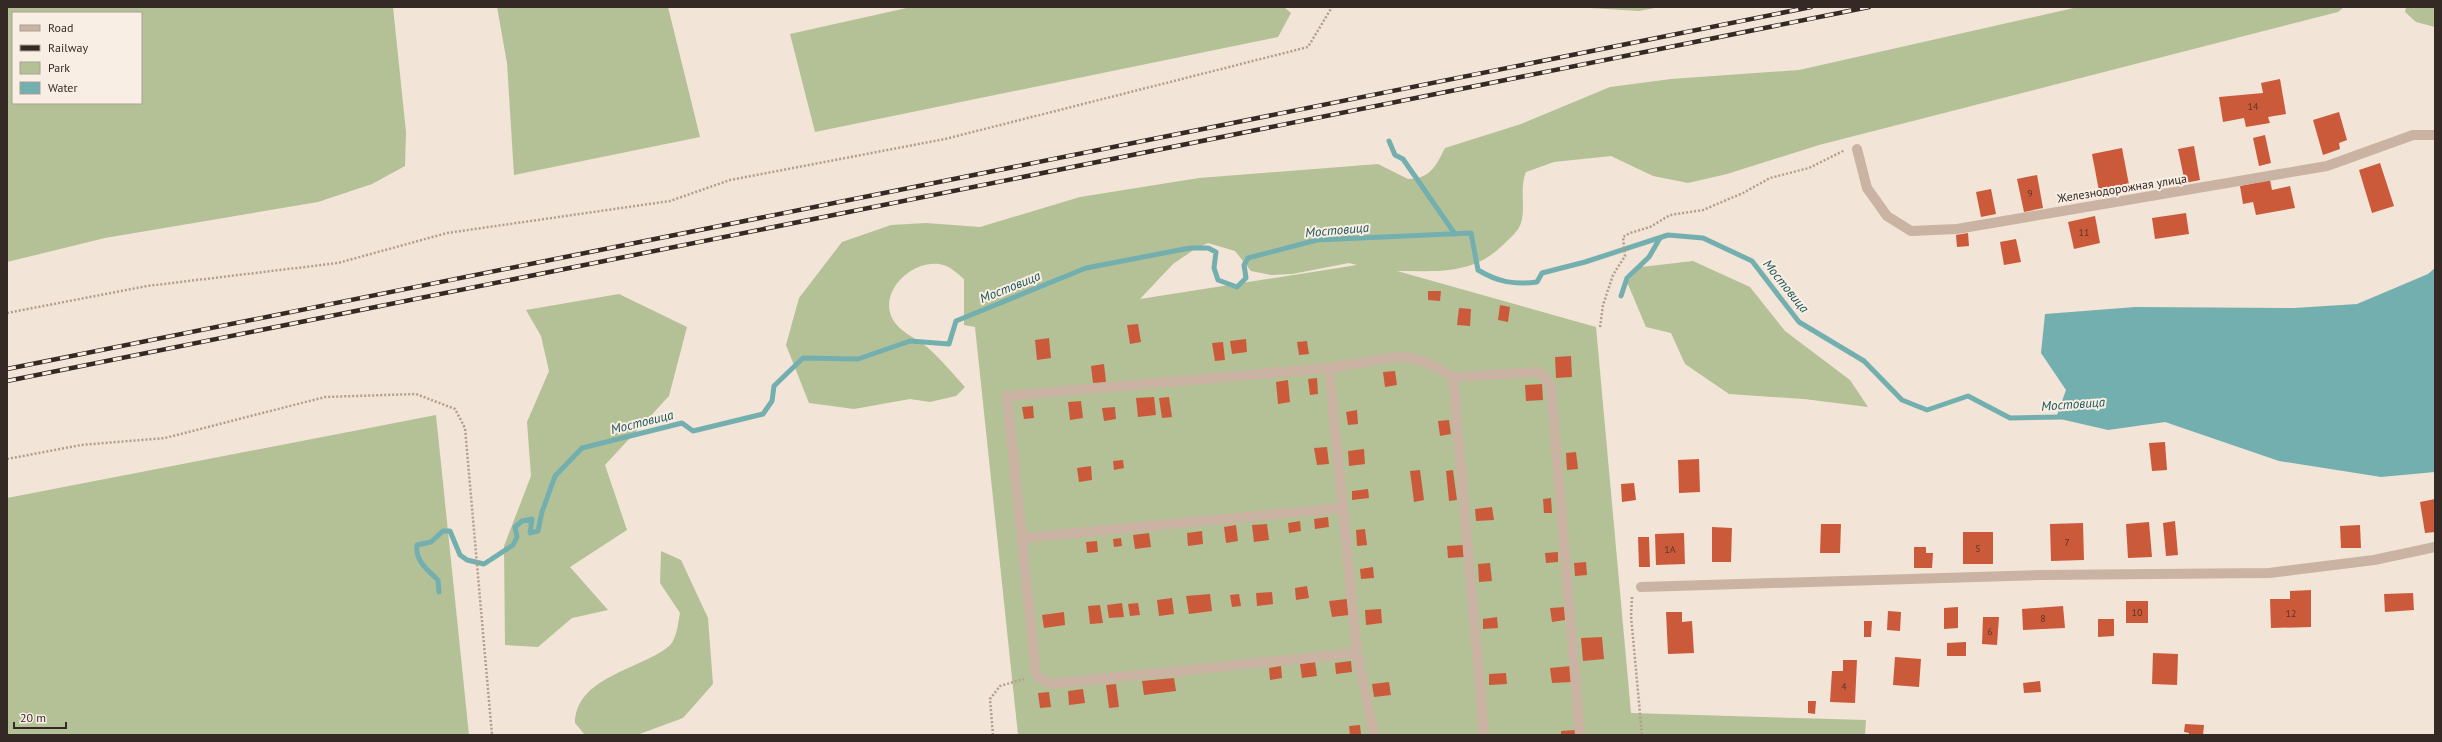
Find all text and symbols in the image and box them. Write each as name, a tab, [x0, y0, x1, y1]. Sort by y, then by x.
legend	[12, 12, 142, 104]
text: Road	[48, 20, 73, 35]
text: Railway	[48, 40, 88, 55]
text: Park	[48, 60, 70, 75]
text: Water	[48, 80, 78, 95]
house number: 14	[2248, 100, 2259, 113]
street label: Железнодорожная улица	[2055, 170, 2188, 206]
house number: 9	[2027, 187, 2033, 200]
water label: Мостовица	[1304, 219, 1370, 241]
house number: 11	[2079, 226, 2089, 239]
water label: Мостовица	[1759, 256, 1813, 317]
water label: Мостовица	[977, 267, 1043, 307]
water label: Мостовица	[2041, 393, 2106, 415]
water label: Мостовица	[609, 406, 676, 438]
house number: 7	[2064, 536, 2070, 549]
house number: 5	[1975, 542, 1981, 555]
house number: 1А	[1664, 543, 1676, 556]
house number: 10	[2132, 606, 2143, 619]
house number: 12	[2286, 607, 2296, 620]
house number: 8	[2040, 612, 2046, 625]
house number: 6	[1987, 625, 1993, 638]
house number: 4	[1841, 680, 1847, 693]
scale bar	[14, 704, 66, 730]
text: 20 m	[20, 710, 46, 725]

